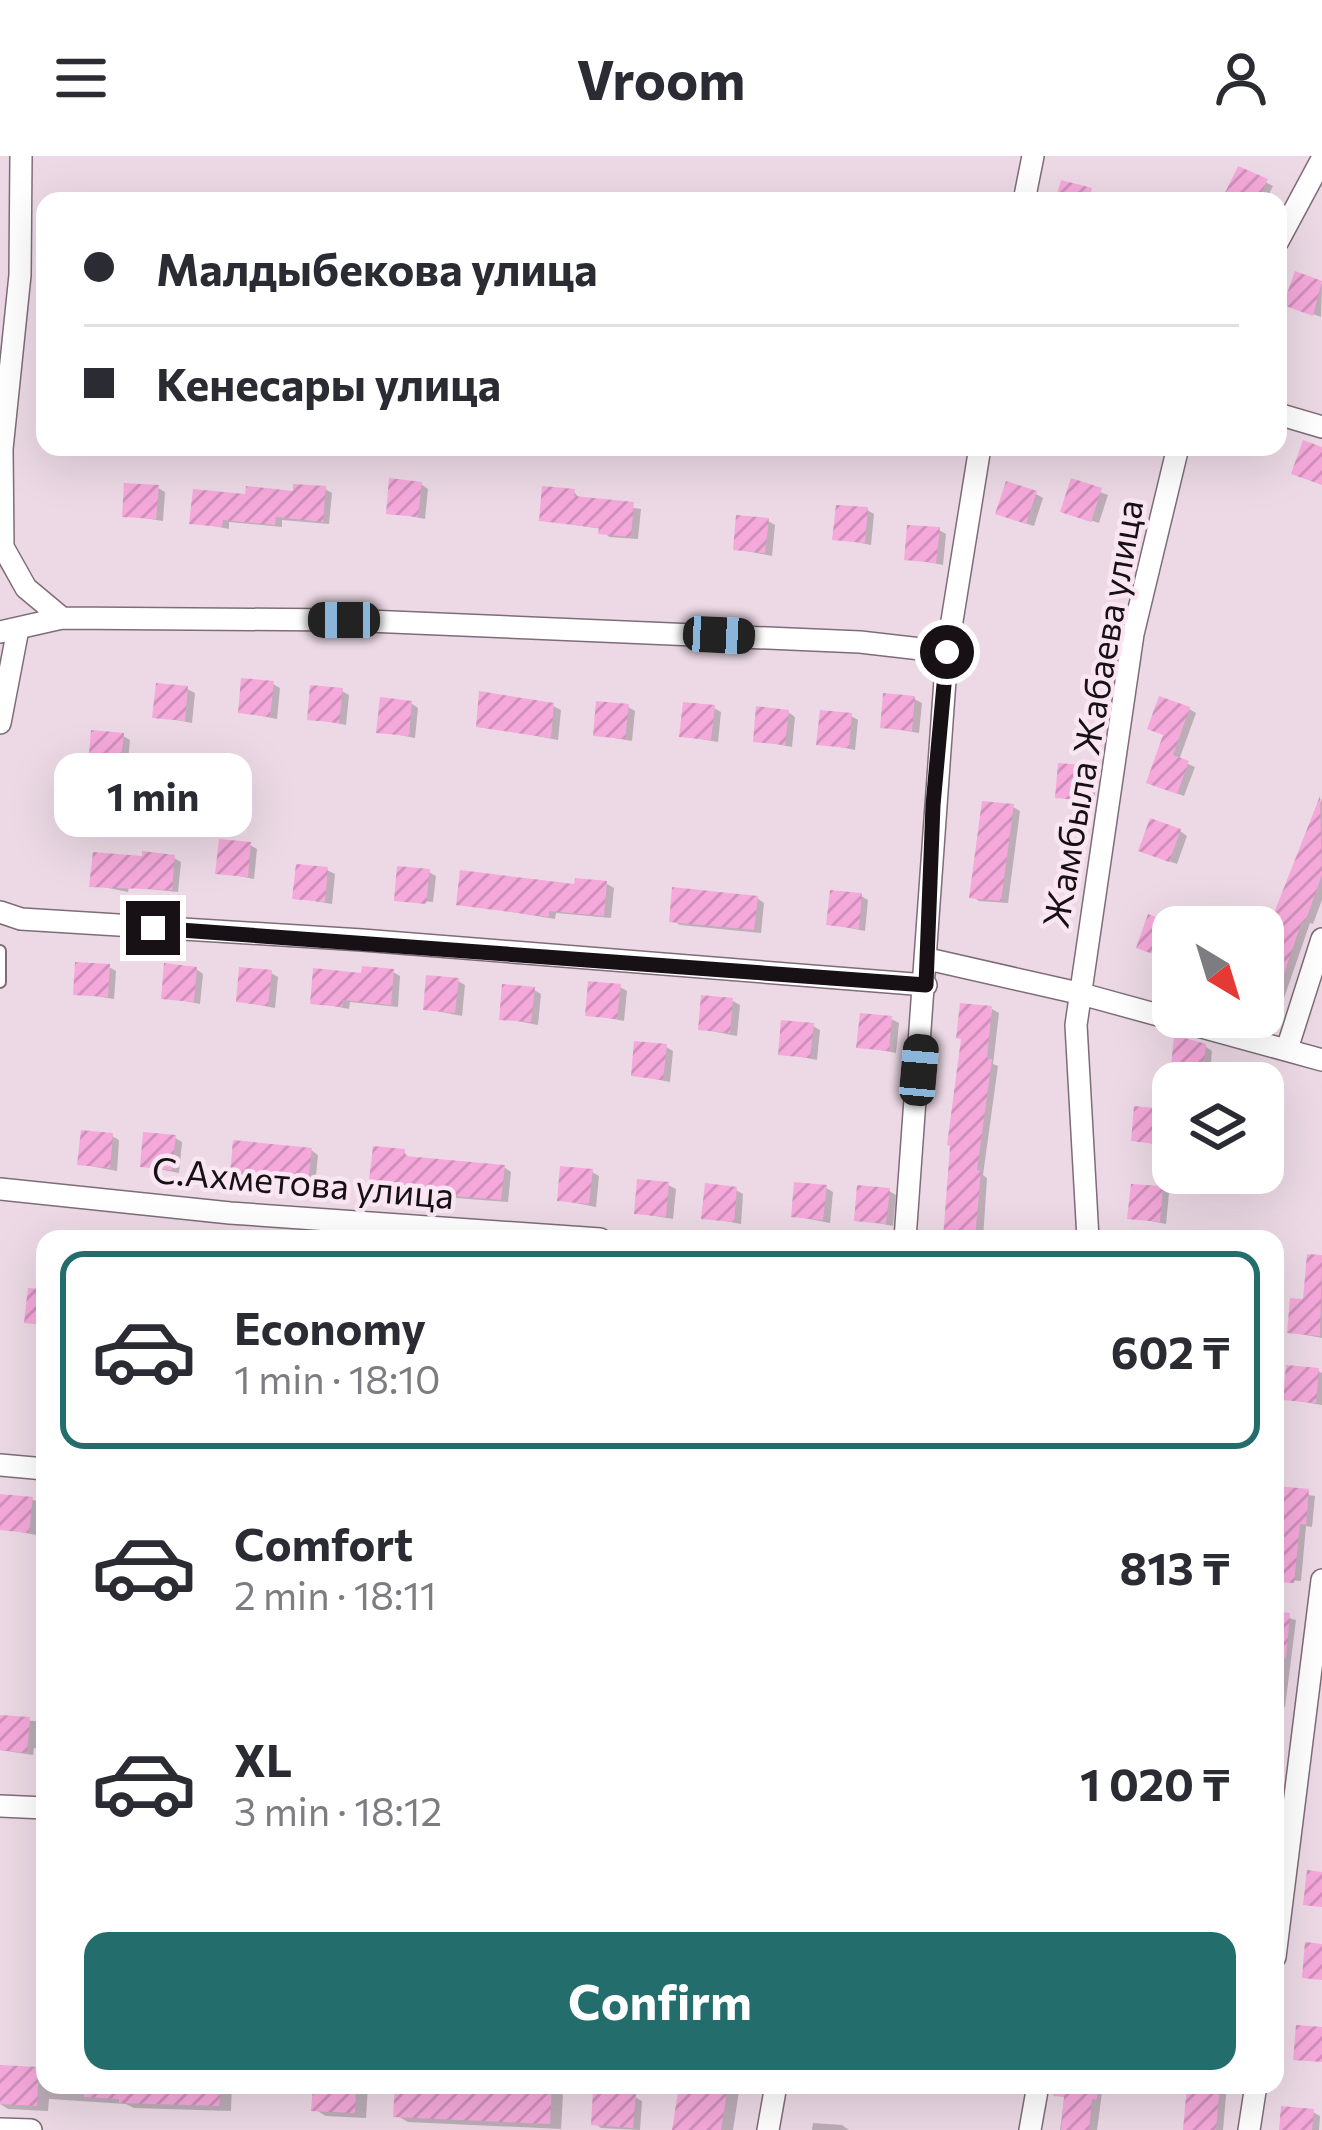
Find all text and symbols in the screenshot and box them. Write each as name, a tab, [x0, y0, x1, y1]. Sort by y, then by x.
icon: menu	[48, 45, 114, 111]
text: Vroom	[577, 45, 745, 111]
icon: person	[1208, 45, 1274, 111]
text: Малдыбекова улица	[156, 240, 597, 295]
text: Кенесары улица	[156, 355, 501, 410]
street label: Жамбыла Жабаева улица	[1032, 496, 1150, 931]
car	[308, 602, 380, 638]
car	[682, 615, 756, 655]
route start	[920, 625, 974, 679]
callout: 1 min	[54, 754, 252, 838]
text: 1 min	[107, 771, 199, 819]
route end	[126, 901, 180, 955]
north arrow	[1152, 906, 1284, 1038]
map controls	[1152, 906, 1284, 1194]
car	[898, 1033, 940, 1107]
button: layers	[1152, 1062, 1284, 1194]
street label: С.Ахметова улица	[150, 1146, 456, 1216]
icon: car	[90, 1296, 198, 1404]
text: Economy	[234, 1299, 426, 1354]
text: 602 ₸	[1111, 1323, 1230, 1378]
text: 1 min · 18:10	[234, 1354, 440, 1402]
icon: car	[90, 1512, 198, 1620]
text: Comfort	[234, 1515, 413, 1570]
text: 813 ₸	[1119, 1539, 1230, 1594]
text: 2 min · 18:11	[234, 1570, 437, 1618]
icon: car	[90, 1728, 198, 1836]
text: XL	[234, 1731, 292, 1786]
text: 1 020 ₸	[1080, 1755, 1230, 1810]
text: 3 min · 18:12	[234, 1786, 442, 1834]
button: Confirm	[84, 1932, 1236, 2070]

